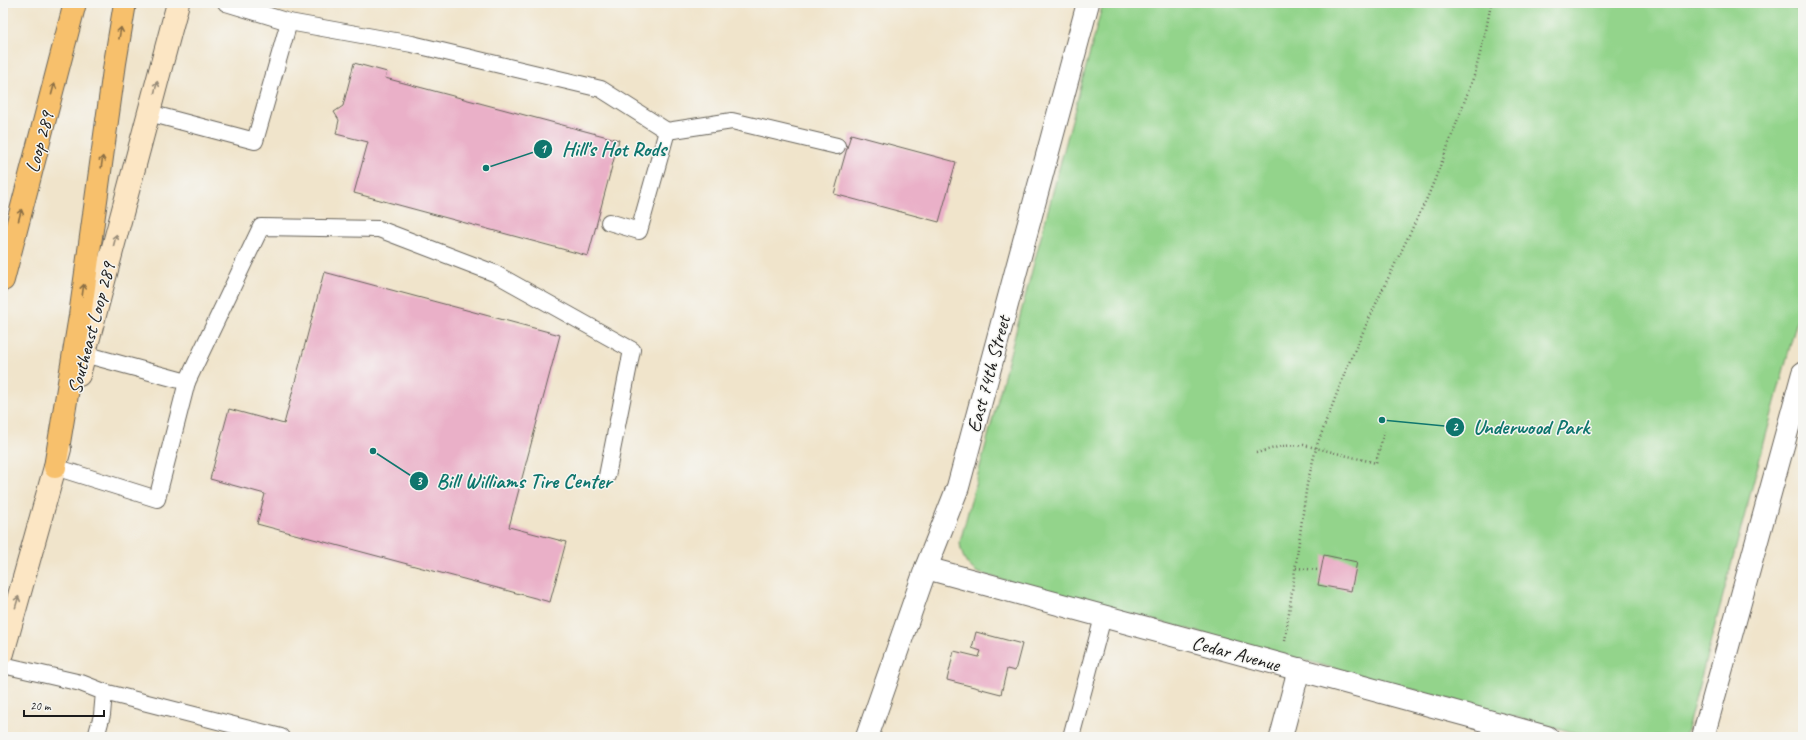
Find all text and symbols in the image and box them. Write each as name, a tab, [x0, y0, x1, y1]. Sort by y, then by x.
one-way arrow	[116, 27, 124, 40]
one-way arrow	[153, 81, 160, 94]
one-way arrow	[49, 83, 57, 96]
street label: Loop 289	[19, 107, 60, 175]
callout: Hill's Hot Rods	[533, 132, 674, 165]
text: Hill's Hot Rods	[562, 136, 669, 162]
text: 1	[540, 141, 547, 157]
one-way arrow	[98, 156, 106, 169]
one-way arrow	[17, 209, 24, 222]
one-way arrow	[112, 234, 119, 247]
street label: Southeast Loop 289	[62, 258, 122, 397]
one-way arrow	[79, 284, 87, 297]
street label: East 74th Street	[961, 311, 1017, 435]
callout: Underwood Park	[1445, 410, 1597, 443]
text: Underwood Park	[1473, 414, 1591, 440]
text: 2	[1452, 419, 1459, 435]
callout: Bill Williams Tire Center	[409, 464, 619, 497]
text: Bill Williams Tire Center	[436, 468, 614, 494]
text: 3	[416, 473, 423, 489]
one-way arrow	[14, 596, 21, 609]
street label: Cedar Avenue	[1189, 630, 1284, 678]
scale bar	[24, 692, 104, 718]
text: 20 m	[30, 698, 52, 714]

